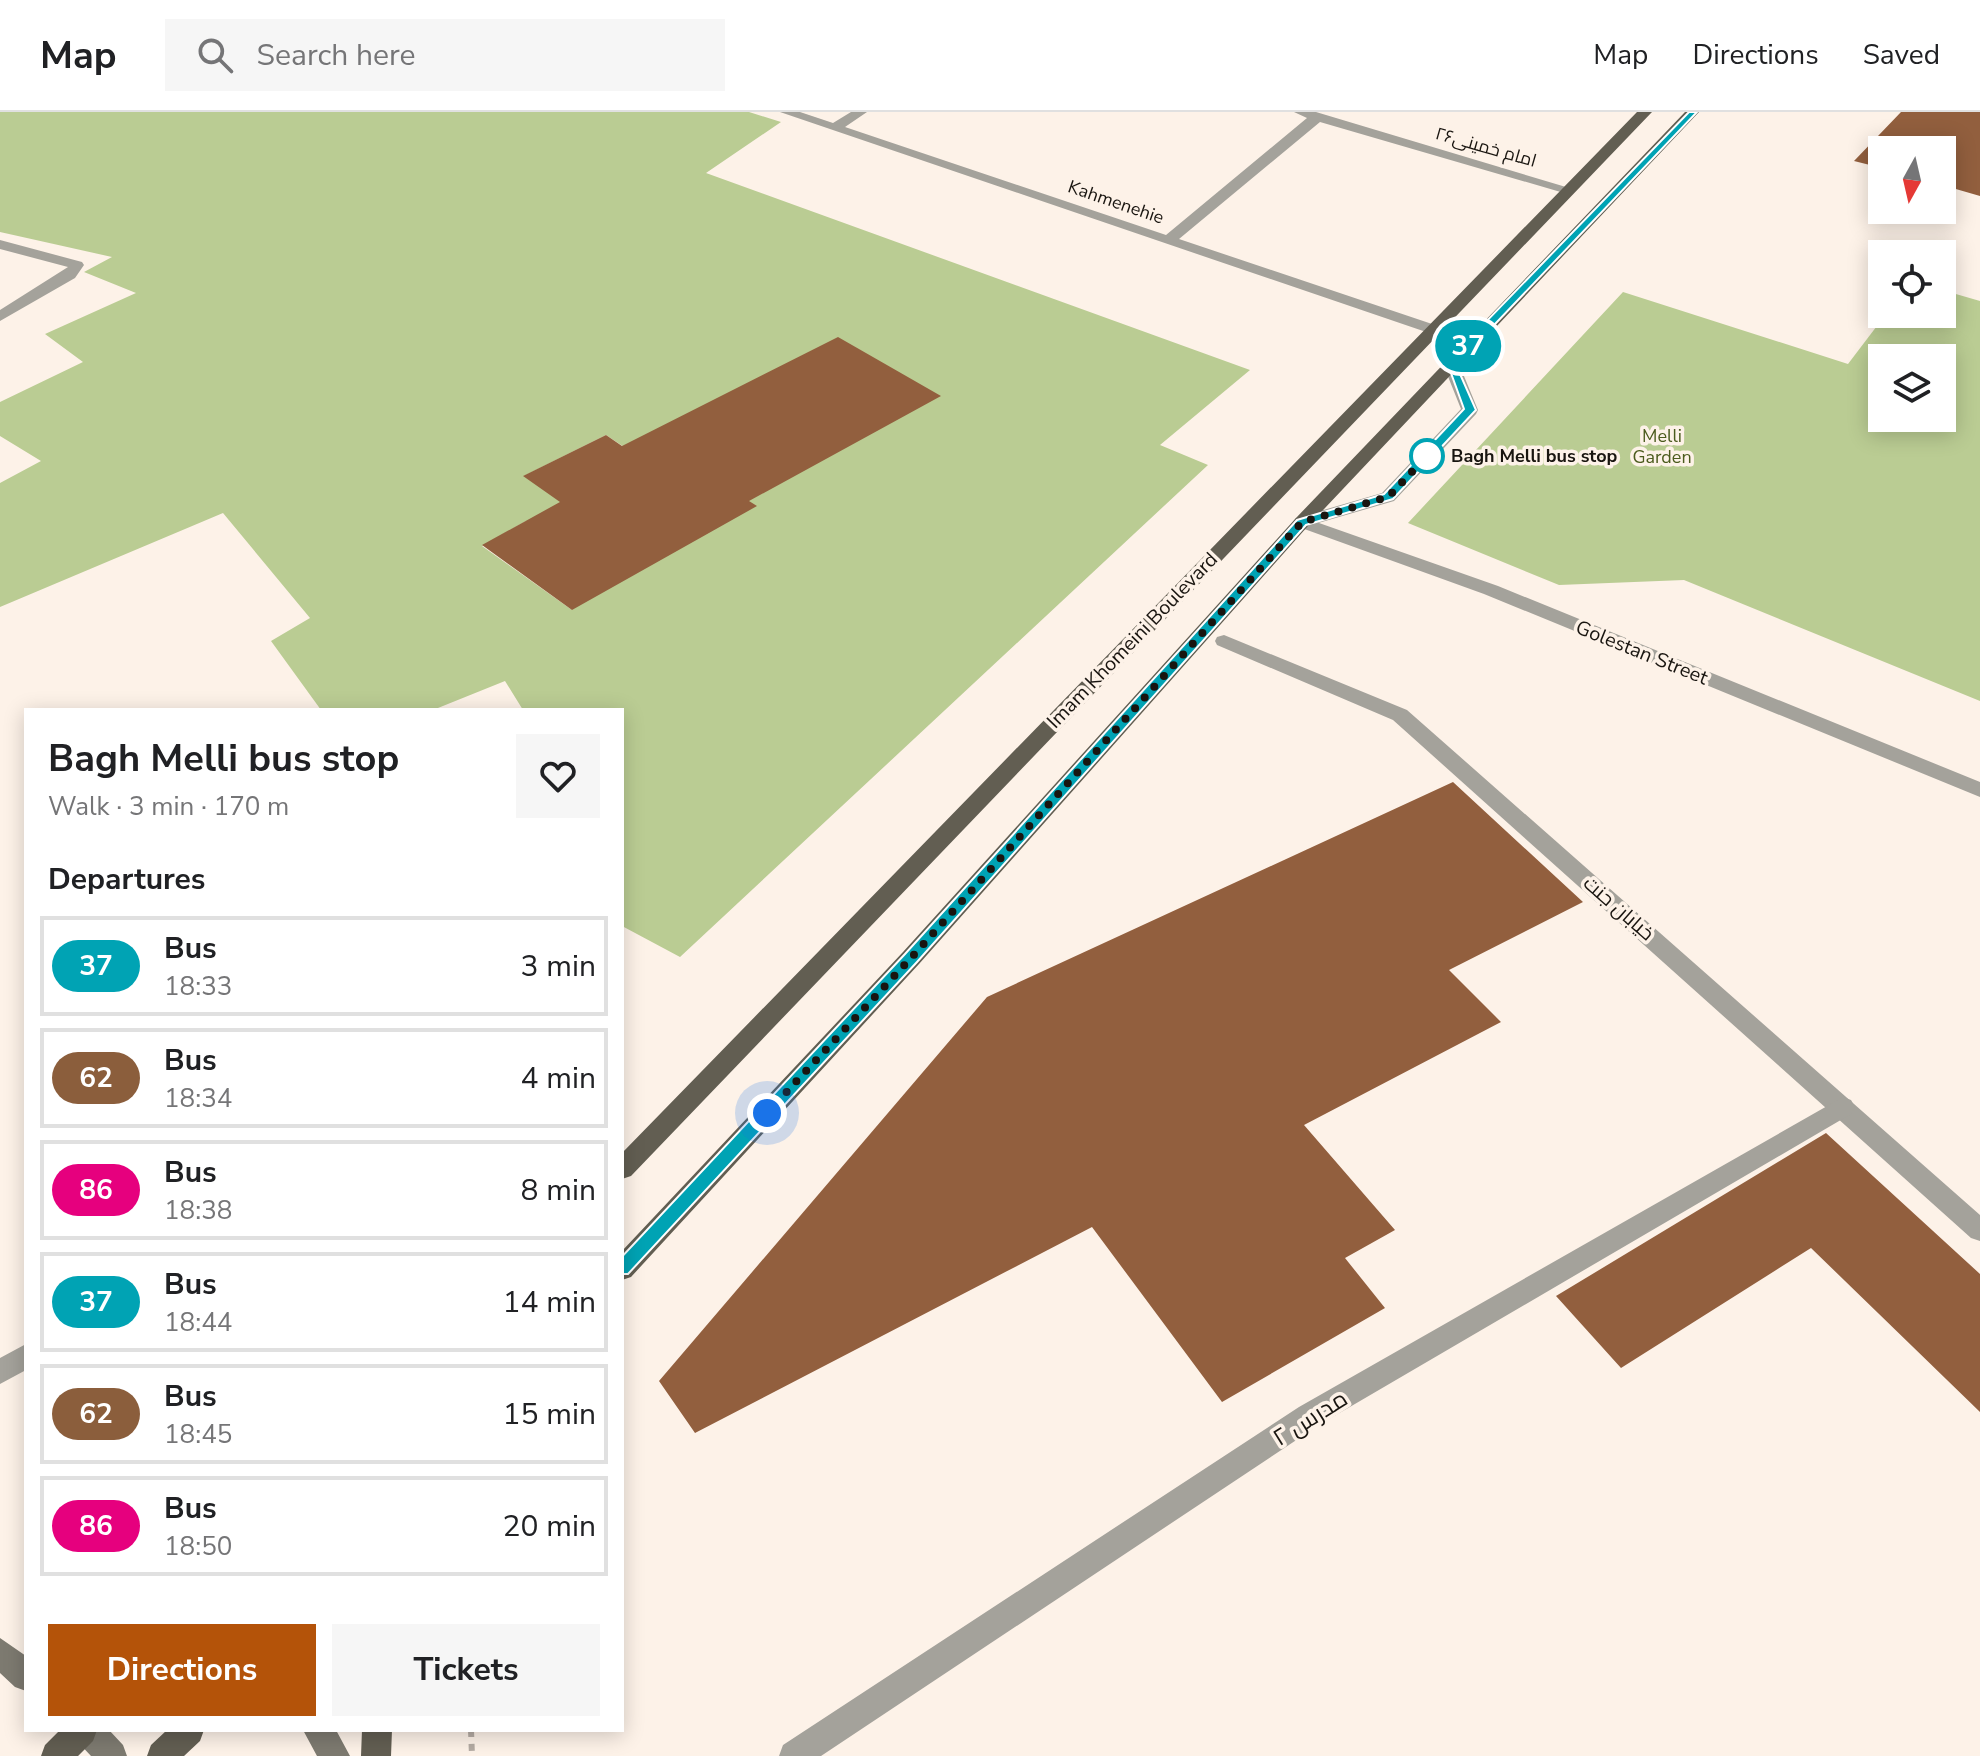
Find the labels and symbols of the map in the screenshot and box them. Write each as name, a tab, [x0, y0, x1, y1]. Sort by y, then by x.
street label: امام خمینی۲۶	[1433, 121, 1539, 173]
north arrow	[1868, 136, 1956, 224]
street label: Kahmenehie	[1065, 174, 1167, 230]
line badge: 37	[1432, 320, 1504, 372]
park label: Melli Garden	[1632, 424, 1692, 469]
marker: Bagh Melli bus stop	[1410, 439, 1444, 473]
place label: Bagh Melli bus stop	[1451, 444, 1618, 468]
street label: Imam Khomeini Boulevard	[1041, 546, 1224, 734]
street label: Golestan Street	[1572, 614, 1713, 692]
street label: خیابان جنت	[1577, 870, 1660, 947]
your location	[747, 1093, 787, 1133]
street label: مدرس ۲	[1267, 1383, 1353, 1453]

